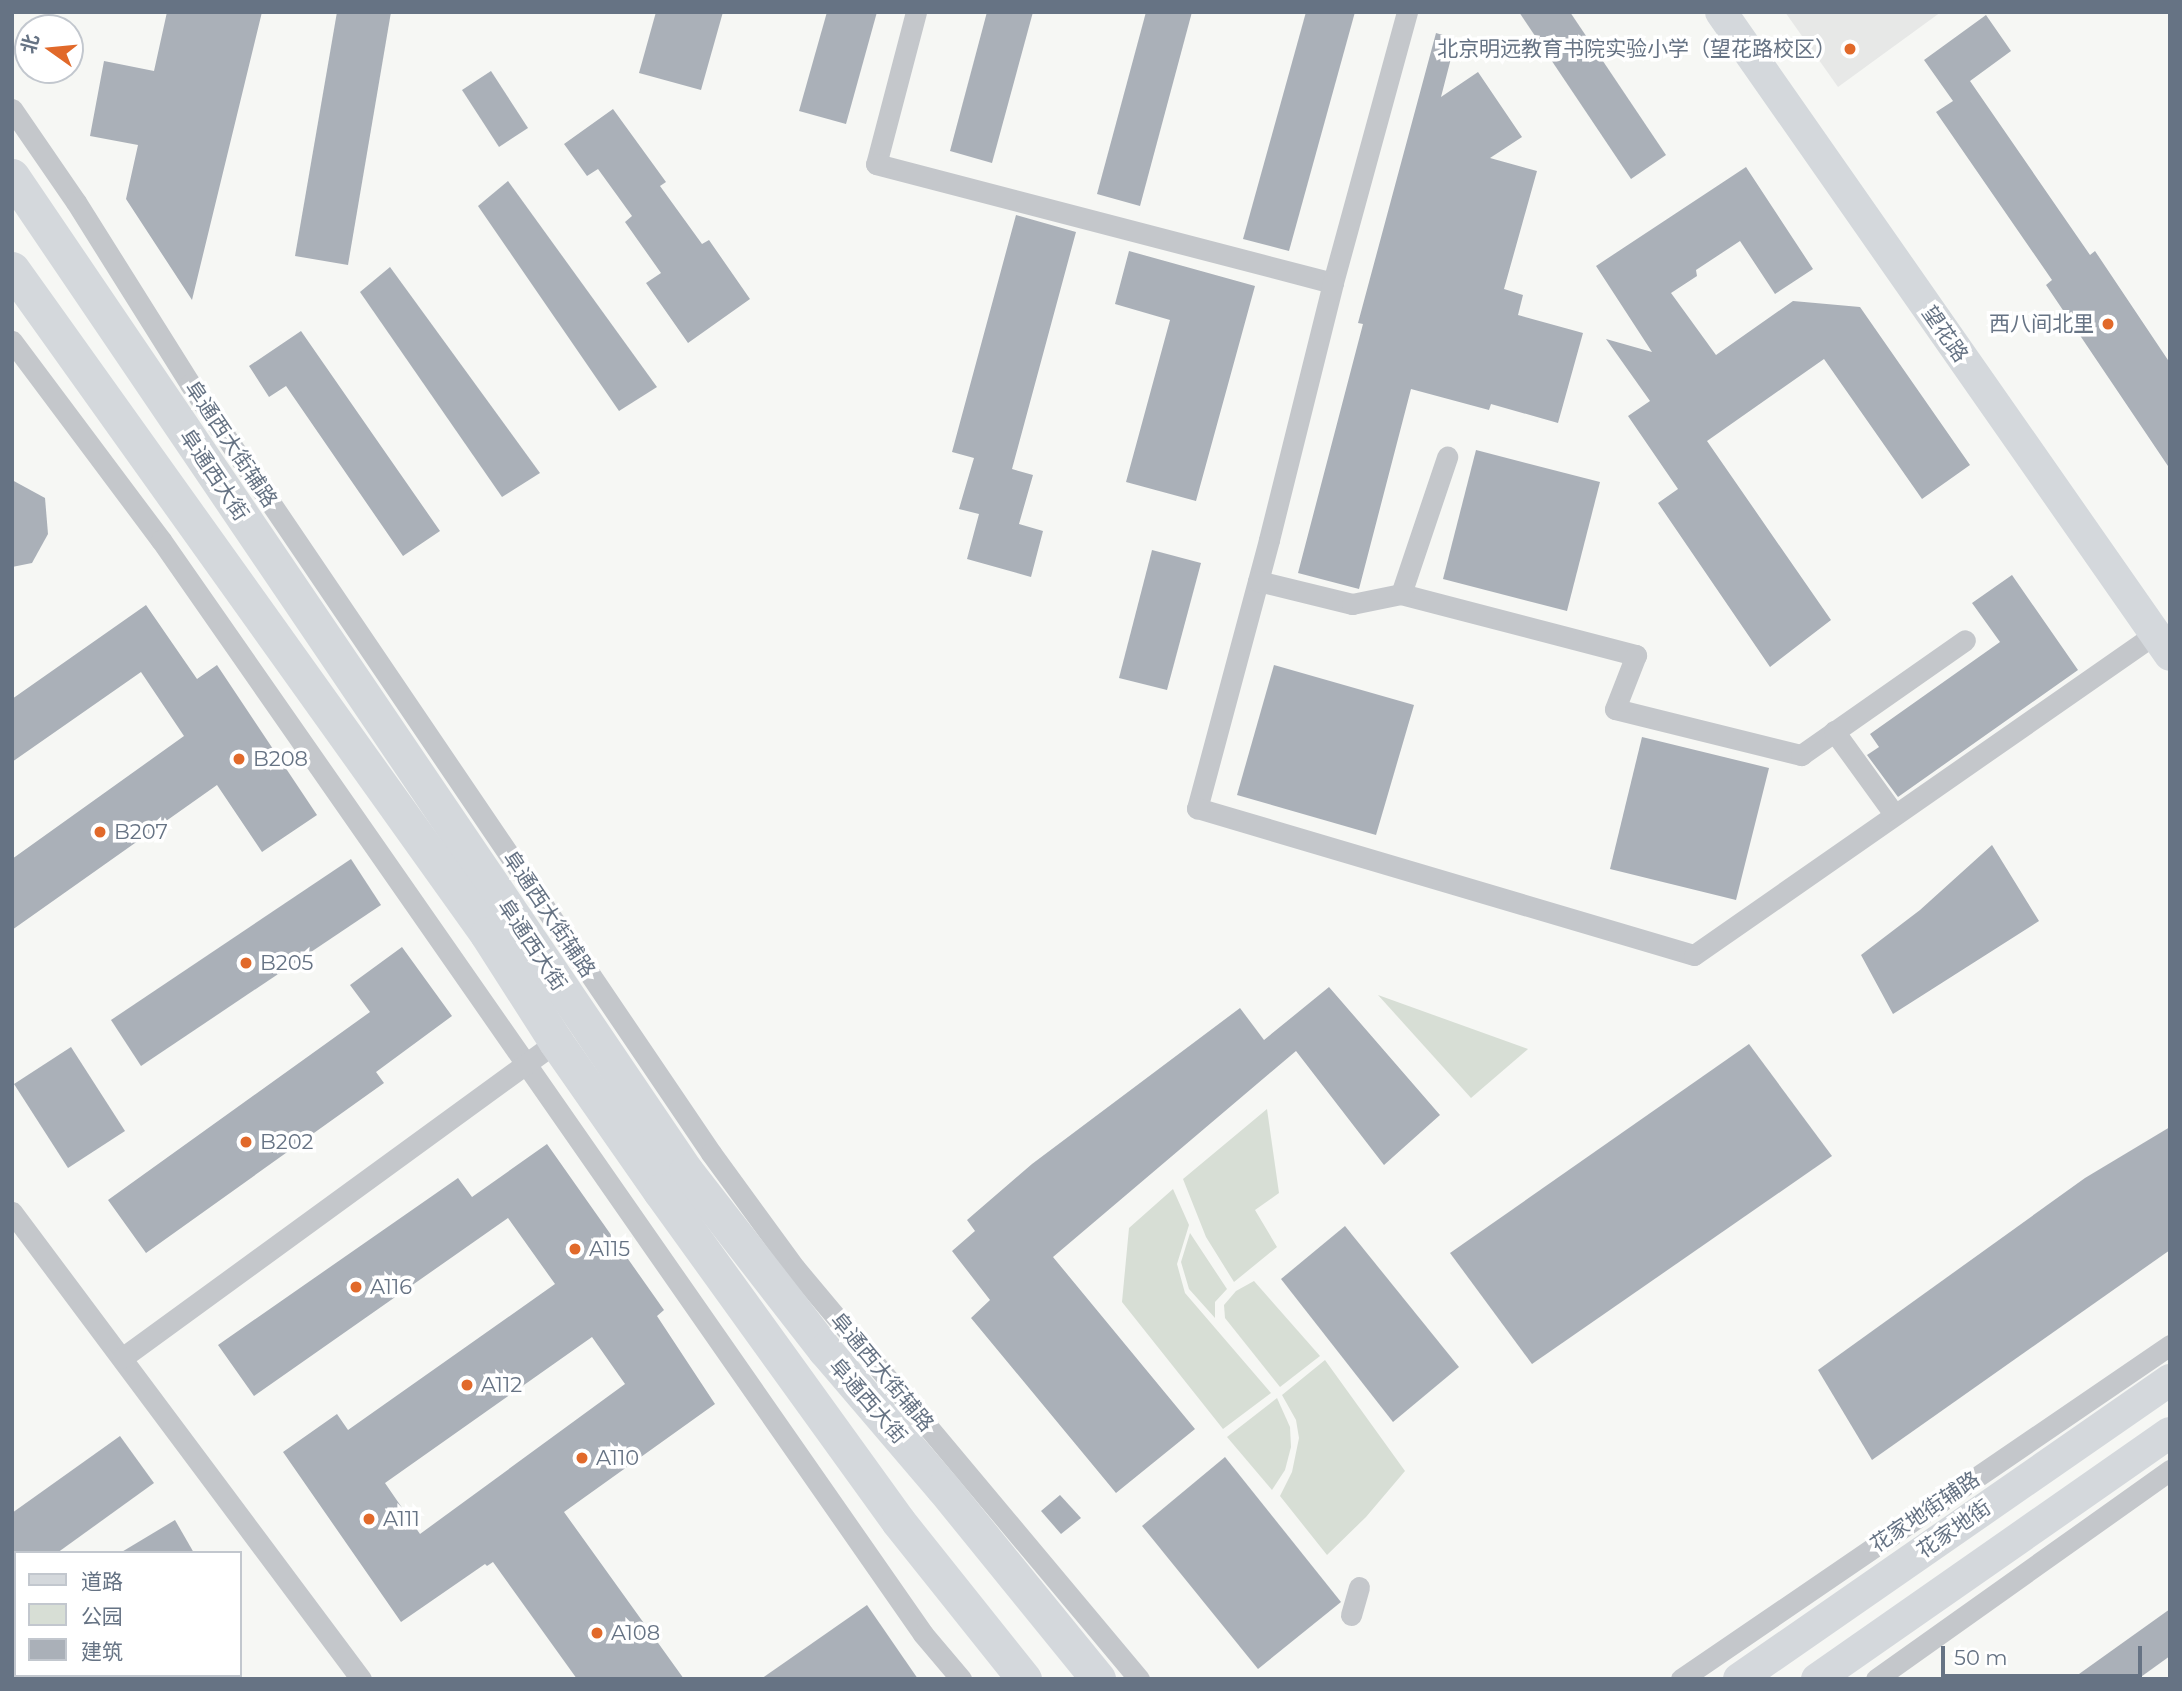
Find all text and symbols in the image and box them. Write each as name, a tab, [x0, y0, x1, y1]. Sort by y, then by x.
north arrow	[14, 14, 84, 84]
text: 北	[17, 32, 44, 56]
place label: 北京明远教育书院实验小学（望花路校区）	[1437, 36, 1836, 62]
marker: 北京明远教育书院实验小学（望花路校区）	[1842, 41, 1858, 57]
street label: 望花路	[1917, 301, 1973, 367]
place label: 西八间北里	[1989, 311, 2094, 337]
marker: 西八间北里	[2100, 316, 2116, 332]
street label: 阜通西大街辅路	[179, 376, 283, 512]
street label: 阜通西大街	[174, 424, 254, 526]
place label: B208	[253, 746, 308, 772]
marker: B208	[231, 751, 247, 767]
place label: B207	[114, 819, 168, 845]
marker: B207	[92, 824, 108, 840]
street label: 阜通西大街辅路	[497, 846, 601, 982]
street label: 阜通西大街	[492, 894, 572, 996]
place label: B205	[260, 950, 314, 976]
marker: B205	[238, 955, 254, 971]
place label: B202	[260, 1129, 314, 1155]
marker: B202	[238, 1134, 254, 1150]
place label: A115	[589, 1236, 630, 1262]
marker: A115	[567, 1241, 583, 1257]
place label: A116	[370, 1274, 412, 1300]
marker: A116	[348, 1279, 364, 1295]
street label: 阜通西大街辅路	[825, 1308, 939, 1436]
street label: 阜通西大街	[824, 1353, 912, 1449]
place label: A112	[481, 1372, 522, 1398]
marker: A112	[459, 1377, 475, 1393]
place label: A110	[596, 1445, 639, 1471]
marker: A110	[574, 1450, 590, 1466]
street label: 花家地街辅路	[1866, 1466, 1984, 1558]
street label: 花家地街	[1912, 1495, 1996, 1563]
place label: A111	[383, 1506, 420, 1532]
marker: A111	[361, 1511, 377, 1527]
legend	[14, 1551, 242, 1677]
text: 道路	[81, 1569, 123, 1594]
text: 公园	[81, 1604, 123, 1629]
place label: A108	[611, 1620, 660, 1646]
marker: A108	[589, 1625, 605, 1641]
scale bar	[1944, 1632, 2145, 1676]
text: 建筑	[81, 1639, 123, 1664]
text: 50 m	[1954, 1645, 2008, 1670]

